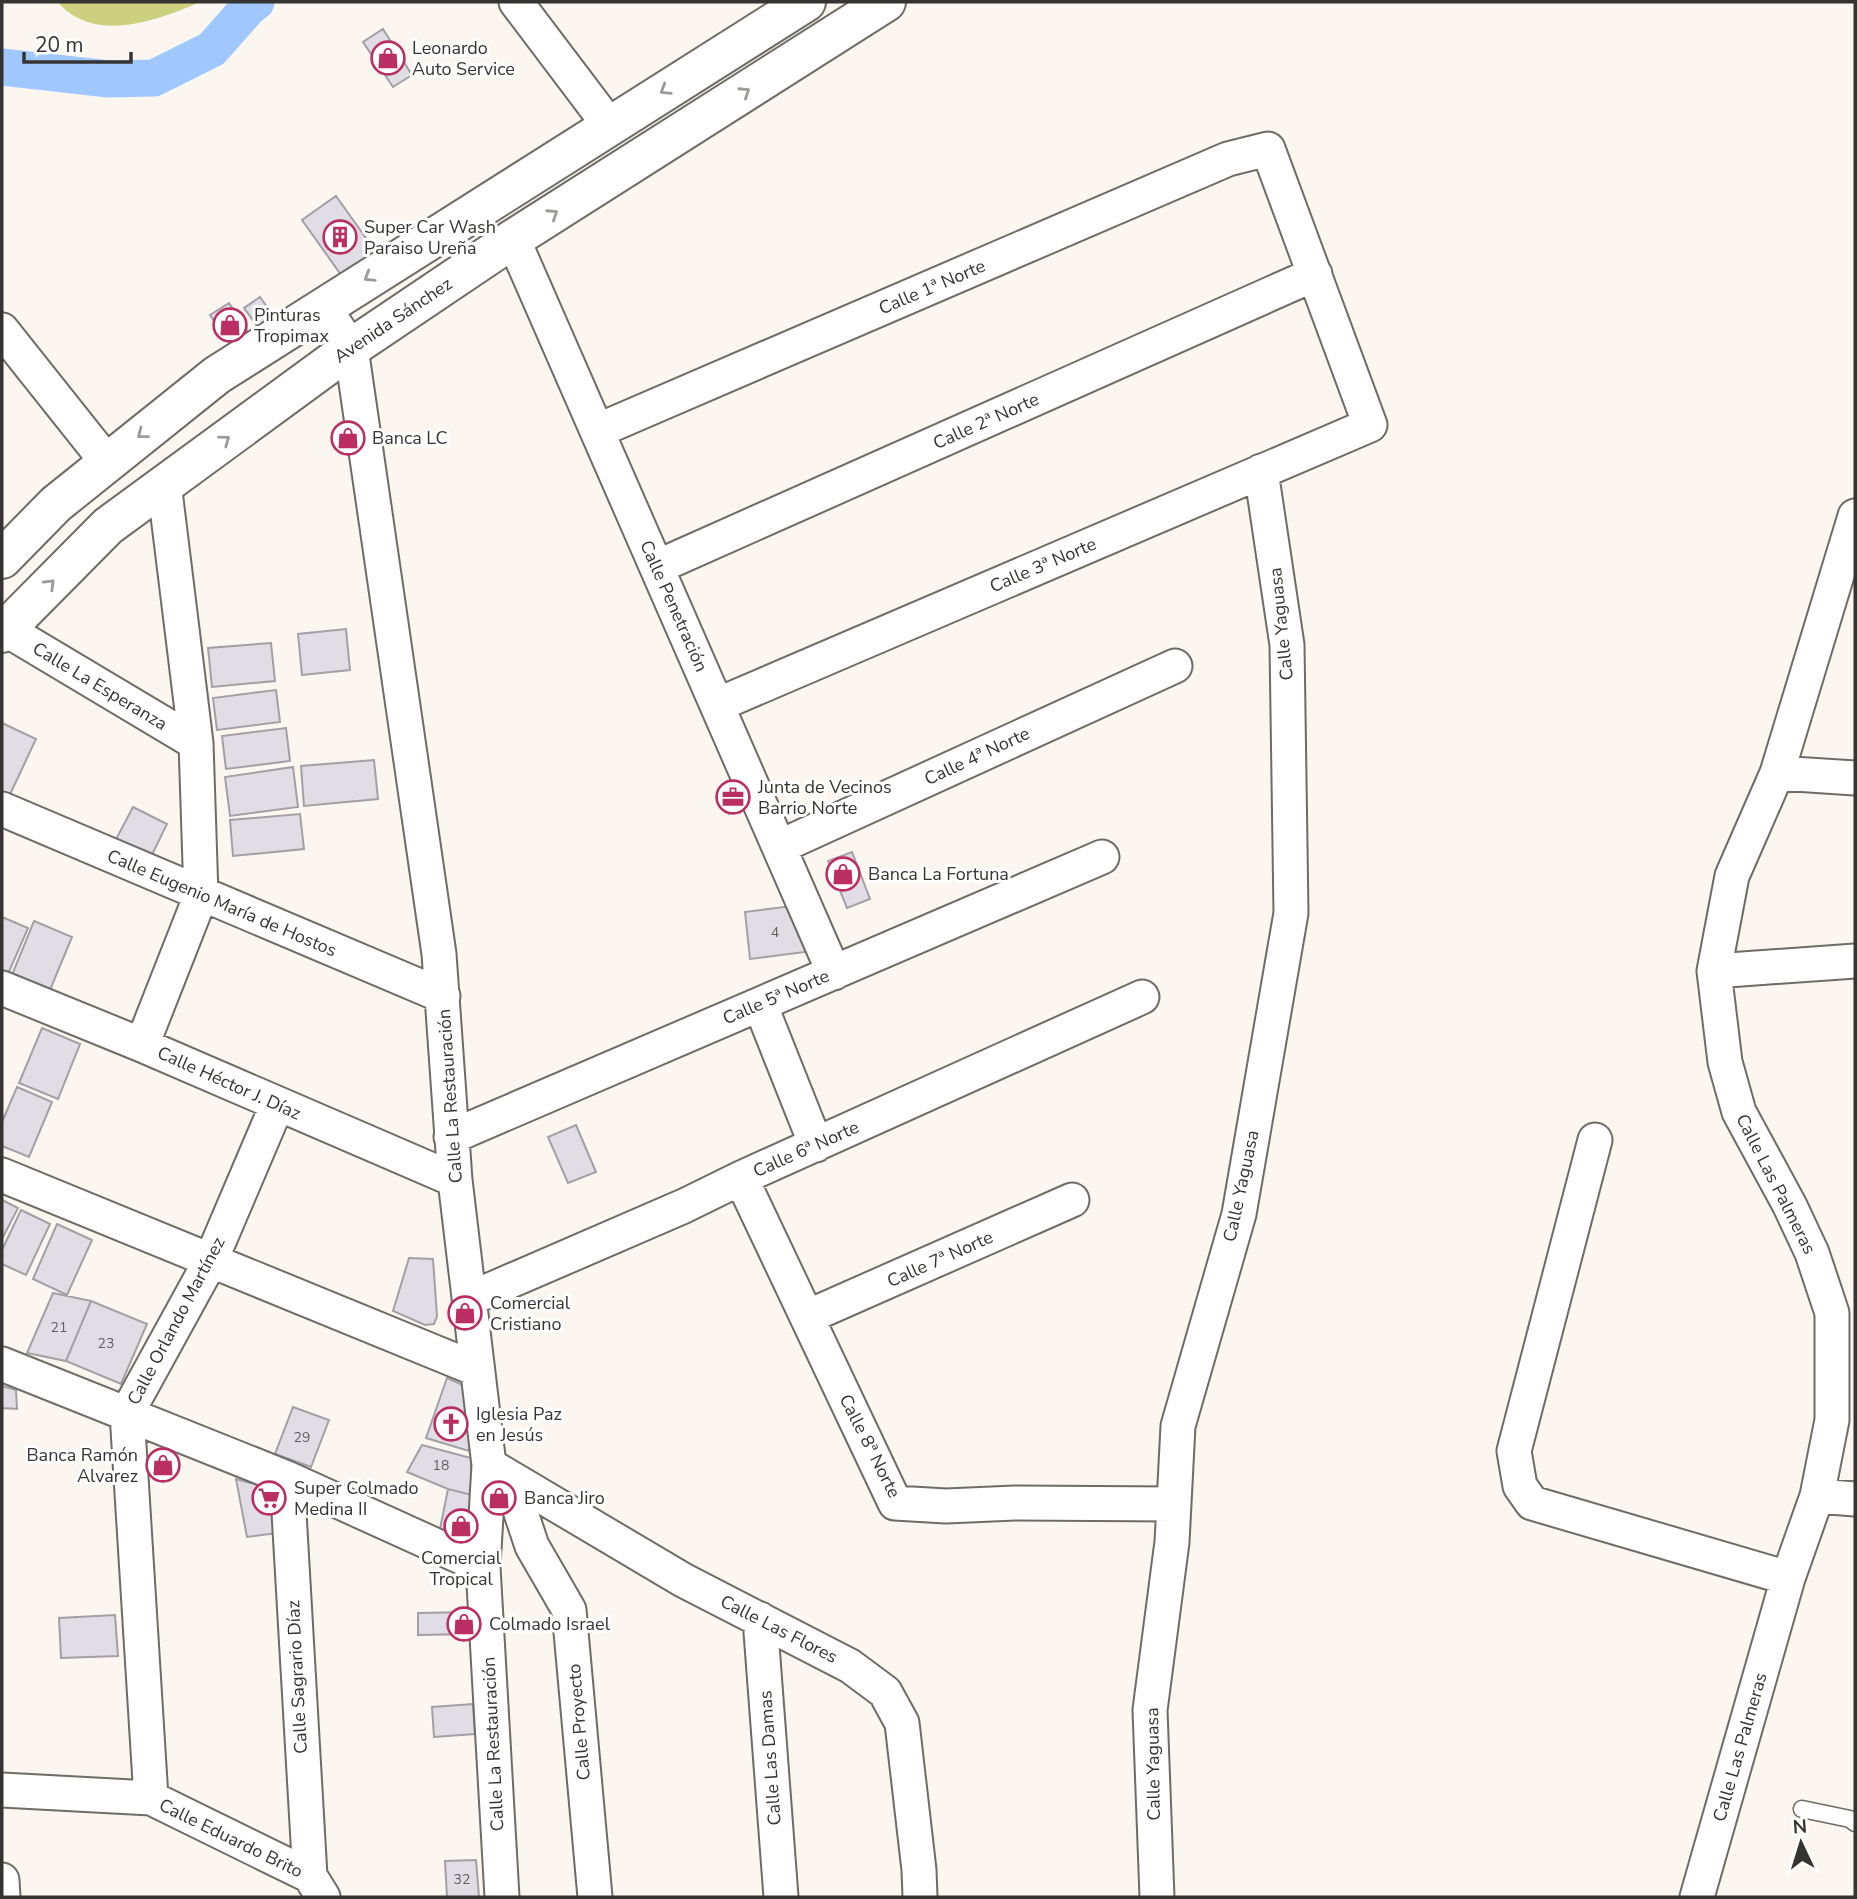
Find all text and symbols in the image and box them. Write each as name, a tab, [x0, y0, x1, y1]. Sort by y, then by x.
scale bar	[24, 21, 131, 65]
text: 20 m	[35, 31, 84, 59]
place label: Leonardo Auto Service	[412, 36, 515, 81]
shop icon: Leonardo Auto Service	[369, 39, 407, 77]
one-way arrow	[660, 82, 673, 95]
one-way arrow	[737, 87, 750, 100]
one-way arrow	[546, 209, 559, 222]
place label: Super Car Wash Paraiso Ureña	[364, 215, 496, 260]
building icon: Super Car Wash Paraiso Ureña	[321, 218, 359, 256]
street label: Calle 1ª Norte	[875, 254, 989, 320]
one-way arrow	[364, 269, 377, 282]
street label: Avenida Sánchez	[329, 272, 457, 368]
place label: Pinturas Tropimax	[254, 303, 329, 348]
shop icon: Pinturas Tropimax	[211, 306, 249, 344]
street label: Calle 2ª Norte	[929, 387, 1043, 455]
shop icon: Banca LC	[329, 419, 367, 457]
one-way arrow	[137, 426, 150, 439]
place label: Banca LC	[372, 426, 448, 450]
one-way arrow	[217, 436, 229, 448]
street label: Calle 3ª Norte	[986, 532, 1100, 598]
street label: Calle Penetración	[634, 537, 714, 675]
street label: Calle Yaguasa	[1263, 566, 1299, 682]
one-way arrow	[41, 580, 54, 593]
street label: Calle La Esperanza	[28, 636, 172, 736]
street label: Calle 4ª Norte	[921, 721, 1033, 791]
place label: Junta de Vecinos Barrio Norte	[757, 775, 892, 820]
office icon: Junta de Vecinos Barrio Norte	[714, 778, 752, 816]
street label: Calle Eugenio María de Hostos	[103, 844, 341, 962]
shop icon: Banca La Fortuna	[824, 855, 862, 893]
place label: Banca La Fortuna	[868, 862, 1009, 886]
house number: 4	[771, 923, 779, 942]
street label: Calle 5ª Norte	[719, 964, 833, 1030]
street label: Calle La Restauración	[432, 1008, 468, 1184]
street label: Calle Héctor J. Díaz	[153, 1041, 305, 1125]
street label: Calle Las Palmeras	[1730, 1110, 1822, 1258]
street label: Calle 6ª Norte	[749, 1115, 863, 1183]
street label: Calle Yaguasa	[1217, 1128, 1265, 1244]
street label: Calle 7ª Norte	[883, 1225, 997, 1293]
street label: Calle Orlando Martínez	[122, 1233, 230, 1409]
place label: Comercial Cristiano	[490, 1291, 571, 1336]
shop icon: Comercial Cristiano	[446, 1294, 484, 1332]
house number: 21	[51, 1318, 67, 1337]
house number: 23	[98, 1334, 114, 1353]
street label: Calle 8ª Norte	[834, 1390, 906, 1502]
place label: Iglesia Paz en Jesús	[476, 1402, 562, 1447]
church icon: Iglesia Paz en Jesús	[432, 1405, 470, 1443]
house number: 29	[294, 1428, 310, 1447]
place label: Banca Ramón Alvarez	[26, 1443, 138, 1488]
shop icon: Banca Ramón Alvarez	[144, 1446, 182, 1484]
house number: 18	[433, 1456, 449, 1475]
place label: Super Colmado Medina II	[294, 1476, 419, 1521]
supermarket icon: Super Colmado Medina II	[250, 1479, 288, 1517]
shop icon: Banca Jiro	[480, 1479, 518, 1517]
place label: Banca Jiro	[524, 1486, 605, 1510]
shop icon: Comercial Tropical	[442, 1507, 480, 1545]
place label: Comercial Tropical	[421, 1546, 502, 1591]
street label: Calle Las Flores	[716, 1589, 842, 1669]
street label: Calle Sagrario Díaz	[281, 1600, 313, 1754]
shop icon: Colmado Israel	[445, 1605, 483, 1643]
place label: Colmado Israel	[489, 1612, 611, 1636]
street label: Calle La Restauración	[476, 1656, 510, 1832]
street label: Calle Proyecto	[562, 1663, 596, 1781]
street label: Calle Las Palmeras	[1707, 1670, 1773, 1824]
street label: Calle Las Damas	[753, 1690, 787, 1826]
street label: Calle Yaguasa	[1140, 1707, 1166, 1821]
street label: Calle Eduardo Brito	[155, 1793, 307, 1883]
north arrow	[1766, 1808, 1836, 1878]
text: N	[1792, 1814, 1808, 1841]
house number: 32	[454, 1870, 470, 1889]

